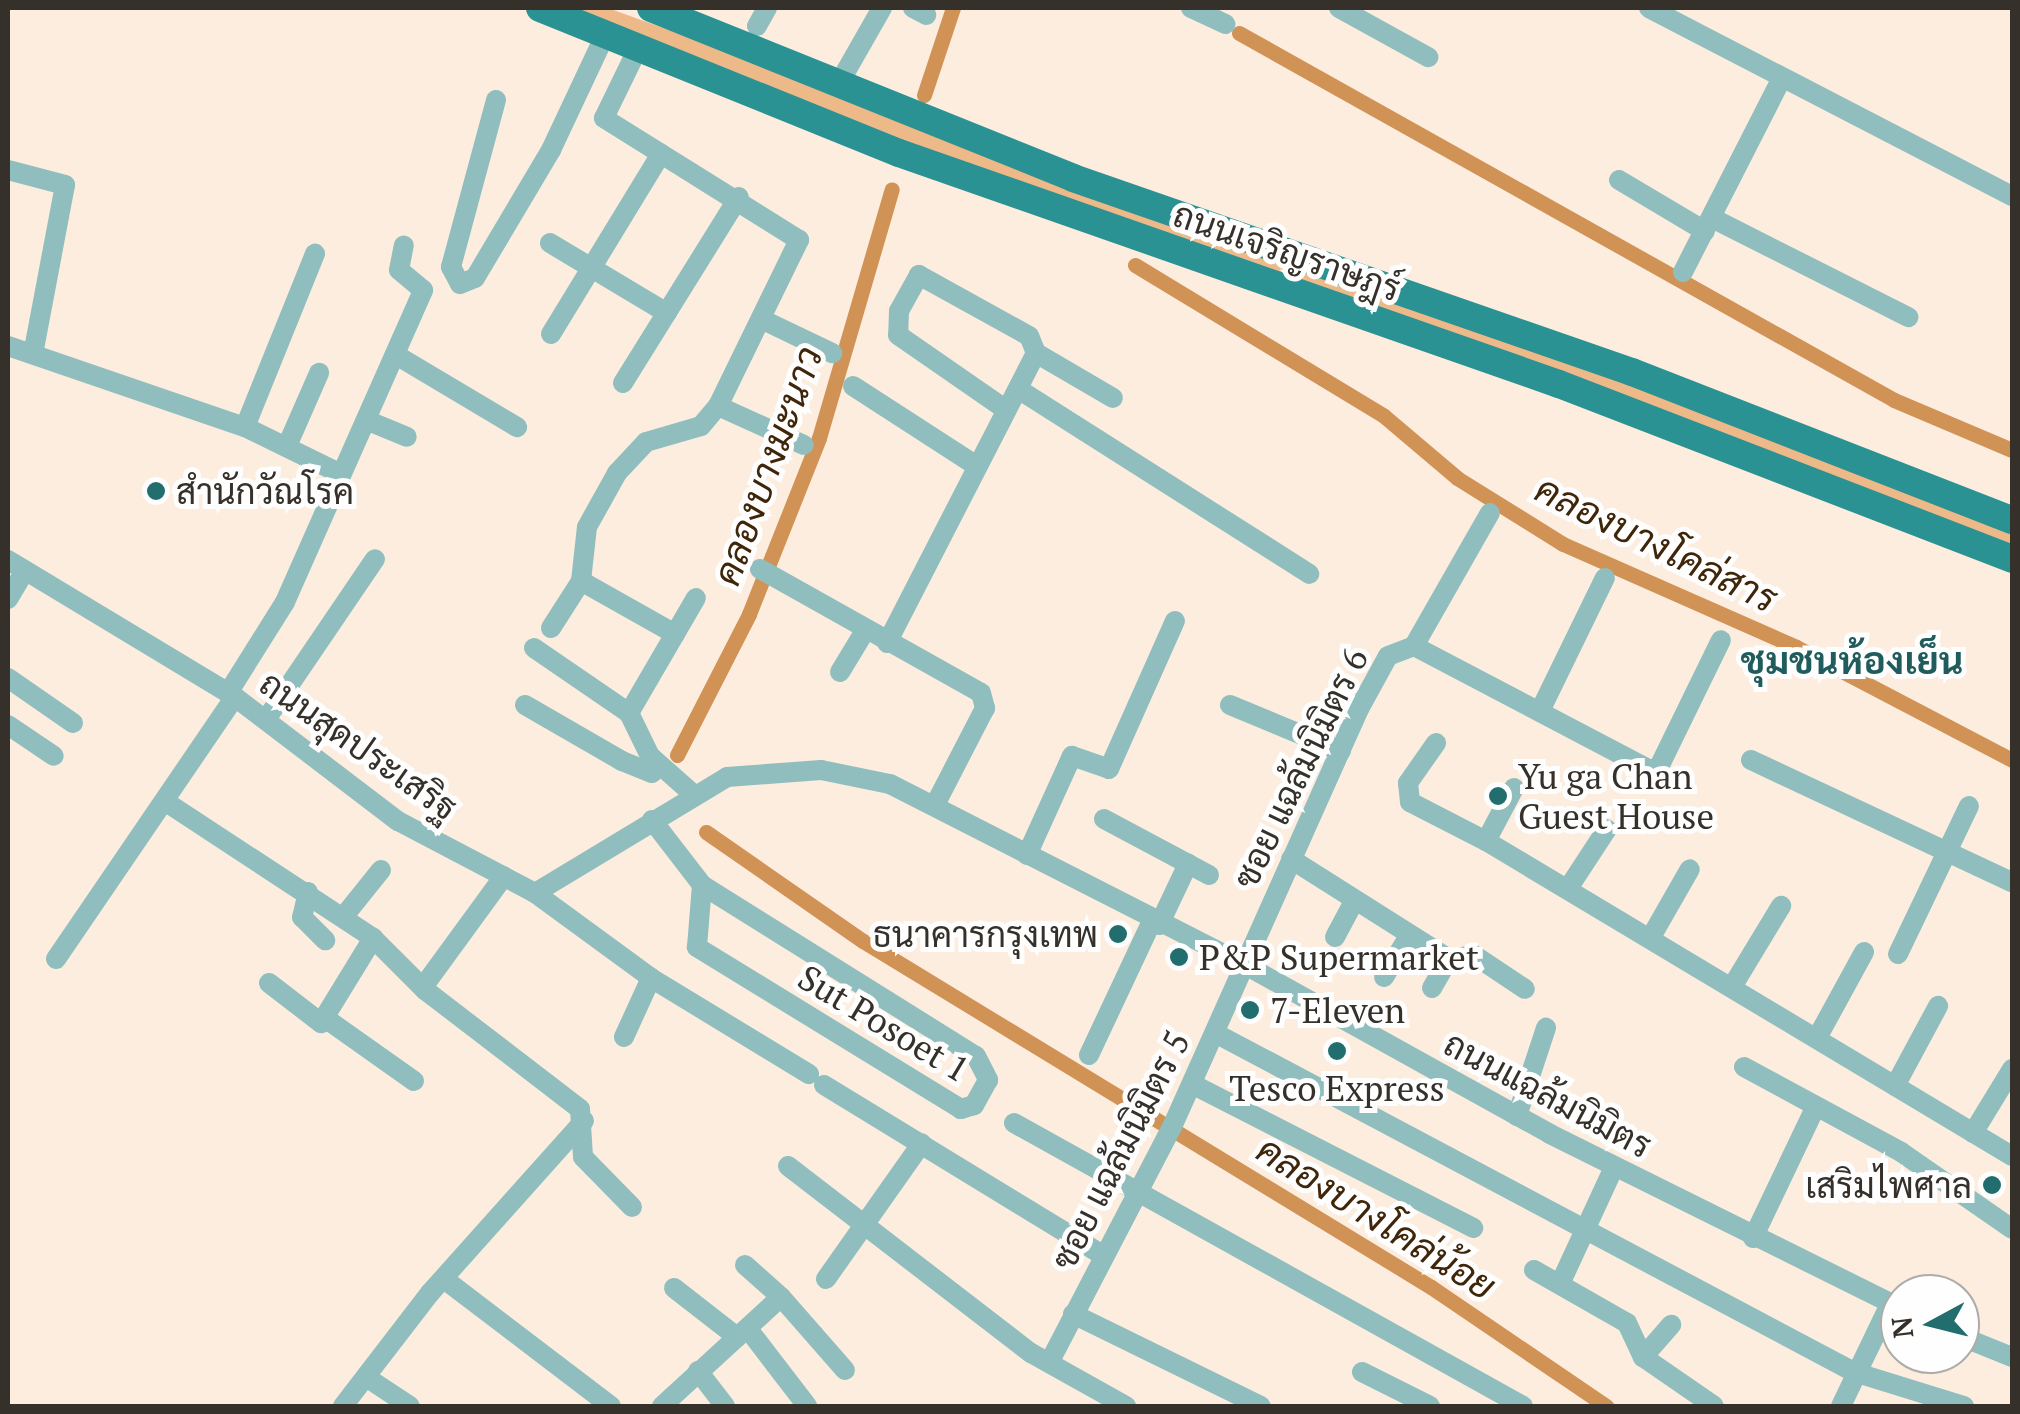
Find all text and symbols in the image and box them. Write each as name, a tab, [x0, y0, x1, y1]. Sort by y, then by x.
street label: ถนนเจริญราษฎร์	[1168, 193, 1406, 309]
water label: คลองบางมะนาว	[704, 341, 832, 591]
water label: คลองบางโคล่สาร	[1528, 466, 1784, 622]
place label: สำนักวัณโรค	[176, 470, 354, 512]
marker: สำนักวัณโรค	[145, 480, 167, 502]
district label: ชุมชนห้องเย็น	[1740, 638, 1964, 684]
street label: ซอย แฉล้มนิมิตร 6	[1224, 641, 1376, 895]
street label: ถนนสุดประเสริฐ	[252, 661, 466, 829]
place label: Yu ga Chan Guest House	[1518, 755, 1714, 837]
marker: Yu ga Chan Guest House	[1487, 785, 1509, 807]
place label: ธนาคารกรุงเทพ	[873, 913, 1098, 955]
marker: ธนาคารกรุงเทพ	[1107, 923, 1129, 945]
place label: P&P Supermarket	[1199, 936, 1479, 978]
marker: P&P Supermarket	[1168, 946, 1190, 968]
street label: Sut Posoet 1	[791, 956, 977, 1090]
place label: 7-Eleven	[1270, 989, 1405, 1031]
marker: 7-Eleven	[1239, 999, 1261, 1021]
street label: ถนนแฉล้มนิมิตร	[1437, 1022, 1659, 1166]
street label: ซอย แฉล้มนิมิตร 5	[1042, 1024, 1198, 1276]
marker: Tesco Express	[1326, 1040, 1348, 1062]
place label: Tesco Express	[1229, 1067, 1445, 1109]
water label: คลองบางโคล่น้อย	[1248, 1127, 1504, 1309]
place label: เสริมไพศาล	[1805, 1164, 1972, 1206]
marker: เสริมไพศาล	[1981, 1174, 2003, 1196]
north arrow	[1880, 1274, 1980, 1374]
text: N	[1882, 1315, 1921, 1340]

